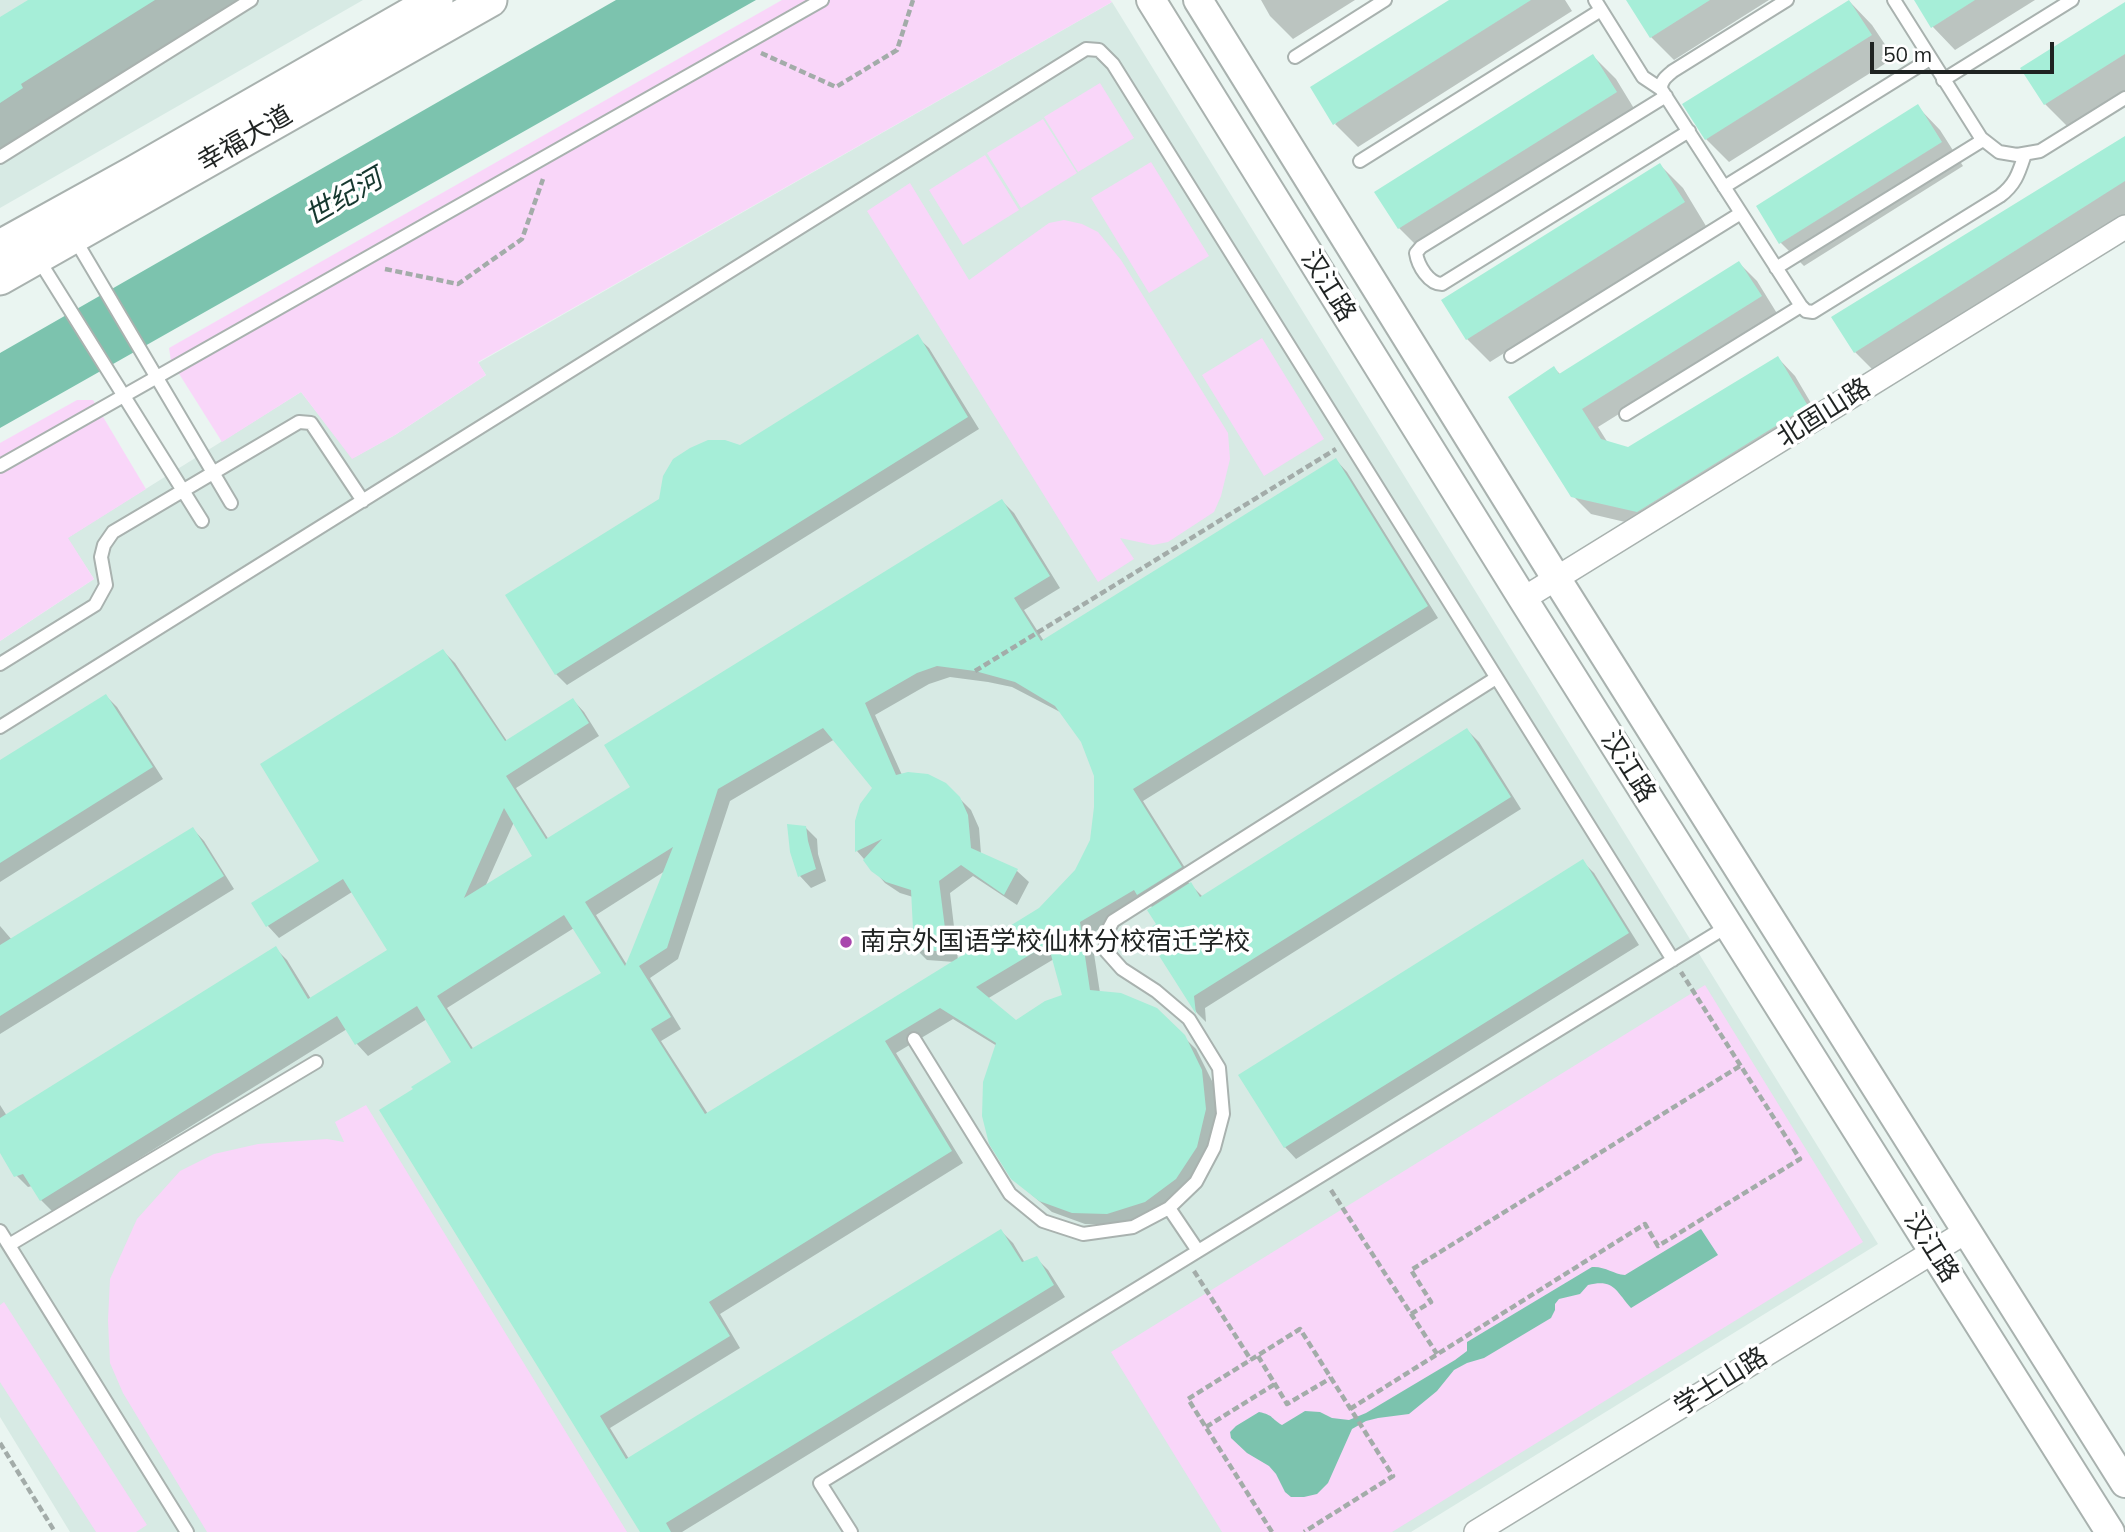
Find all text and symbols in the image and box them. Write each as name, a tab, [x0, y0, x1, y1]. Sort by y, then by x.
scale bar	[1873, 28, 2057, 72]
text: 50 m	[1883, 41, 1932, 67]
street label: 幸福大道	[192, 99, 298, 179]
water label: 世纪河	[299, 162, 389, 234]
street label: 汉江路	[1294, 245, 1362, 327]
street label: 北固山路	[1772, 372, 1876, 454]
street label: 汉江路	[1594, 726, 1662, 808]
place label: 南京外国语学校仙林分校宿迁学校	[860, 926, 1250, 958]
marker: 南京外国语学校仙林分校宿迁学校	[838, 934, 854, 950]
street label: 汉江路	[1897, 1206, 1965, 1288]
street label: 学士山路	[1669, 1341, 1773, 1423]

